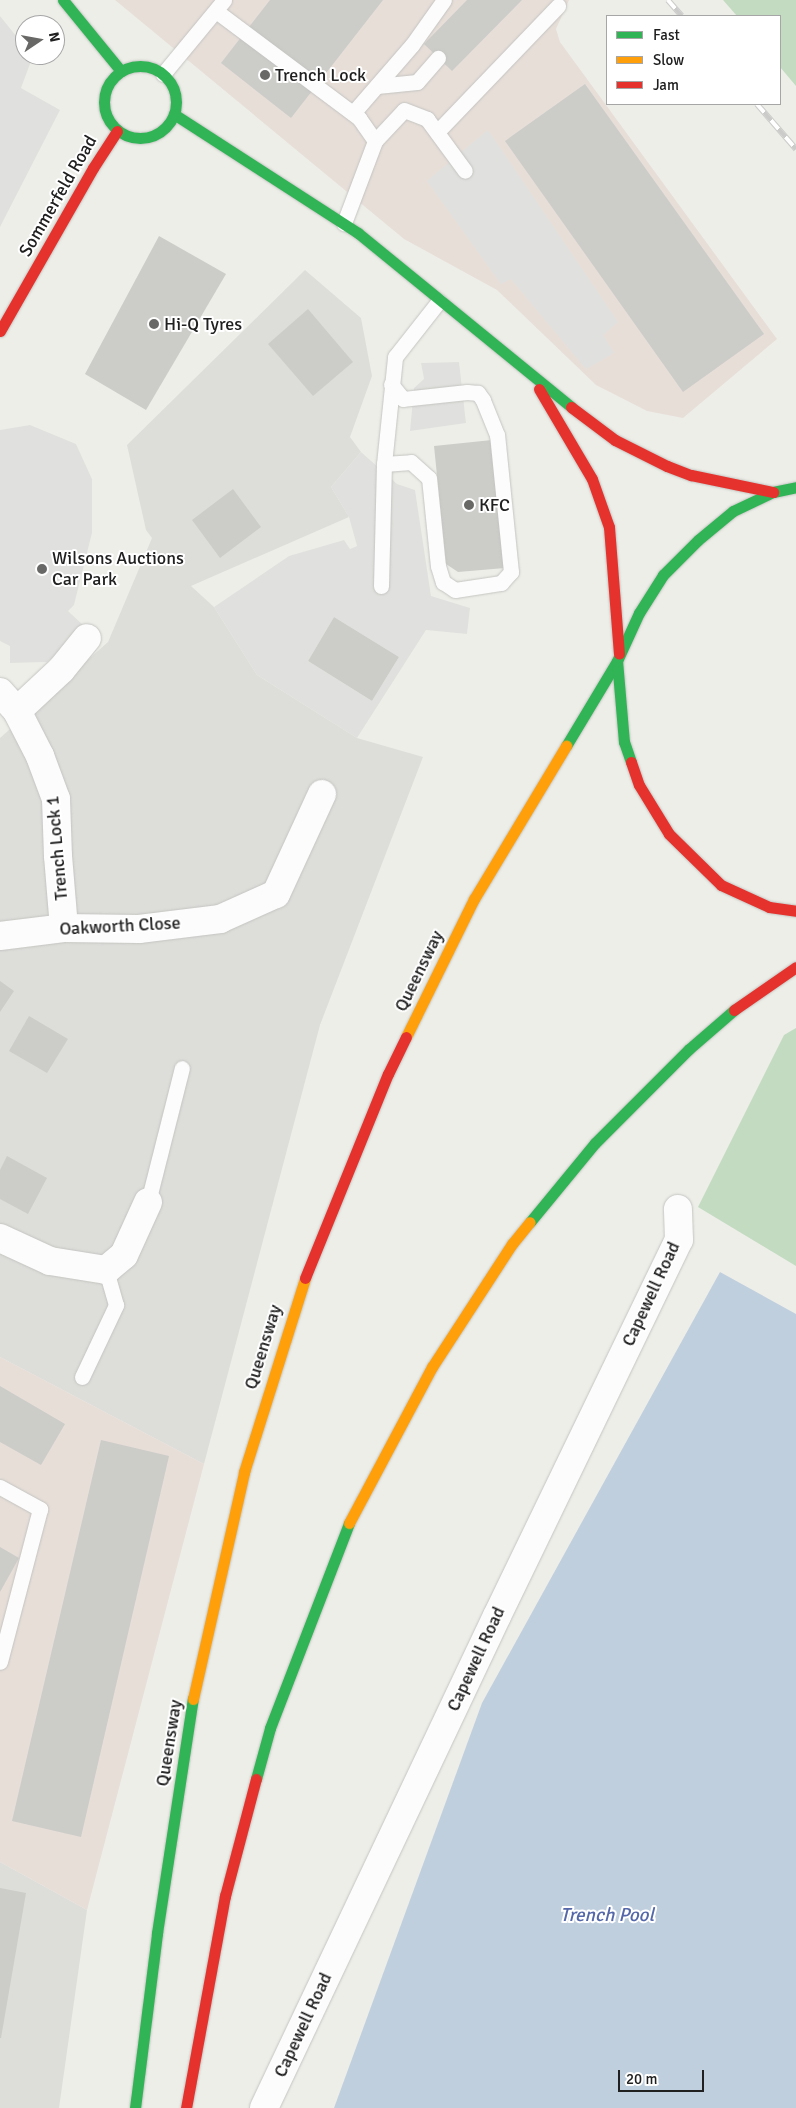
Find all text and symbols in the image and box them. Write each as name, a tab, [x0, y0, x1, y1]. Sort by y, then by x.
north arrow	[15, 15, 65, 65]
legend	[606, 15, 781, 105]
text: Fast	[653, 26, 680, 44]
text: N	[45, 30, 64, 44]
text: Slow	[653, 51, 684, 69]
place label: Trench Lock	[275, 64, 366, 86]
marker: Trench Lock	[259, 69, 271, 81]
text: Jam	[653, 76, 679, 94]
street label: Sommerfeld Road	[15, 132, 101, 260]
place label: Hi-Q Tyres	[164, 313, 242, 335]
marker: Hi-Q Tyres	[148, 318, 160, 330]
place label: KFC	[479, 494, 510, 516]
marker: KFC	[463, 499, 475, 511]
place label: Wilsons Auctions Car Park	[52, 548, 184, 590]
marker: Wilsons Auctions Car Park	[36, 563, 48, 575]
street label: Trench Lock 1	[42, 795, 72, 901]
street label: Oakworth Close	[59, 912, 181, 940]
street label: Queensway	[390, 927, 448, 1015]
street label: Capewell Road	[617, 1238, 685, 1350]
street label: Queensway	[240, 1302, 286, 1392]
street label: Capewell Road	[442, 1603, 510, 1715]
street label: Queensway	[151, 1698, 187, 1788]
water label: Trench Pool	[560, 1905, 654, 1927]
street label: Capewell Road	[269, 1969, 337, 2081]
scale bar	[621, 2060, 707, 2092]
text: 20 m	[626, 2070, 657, 2088]

